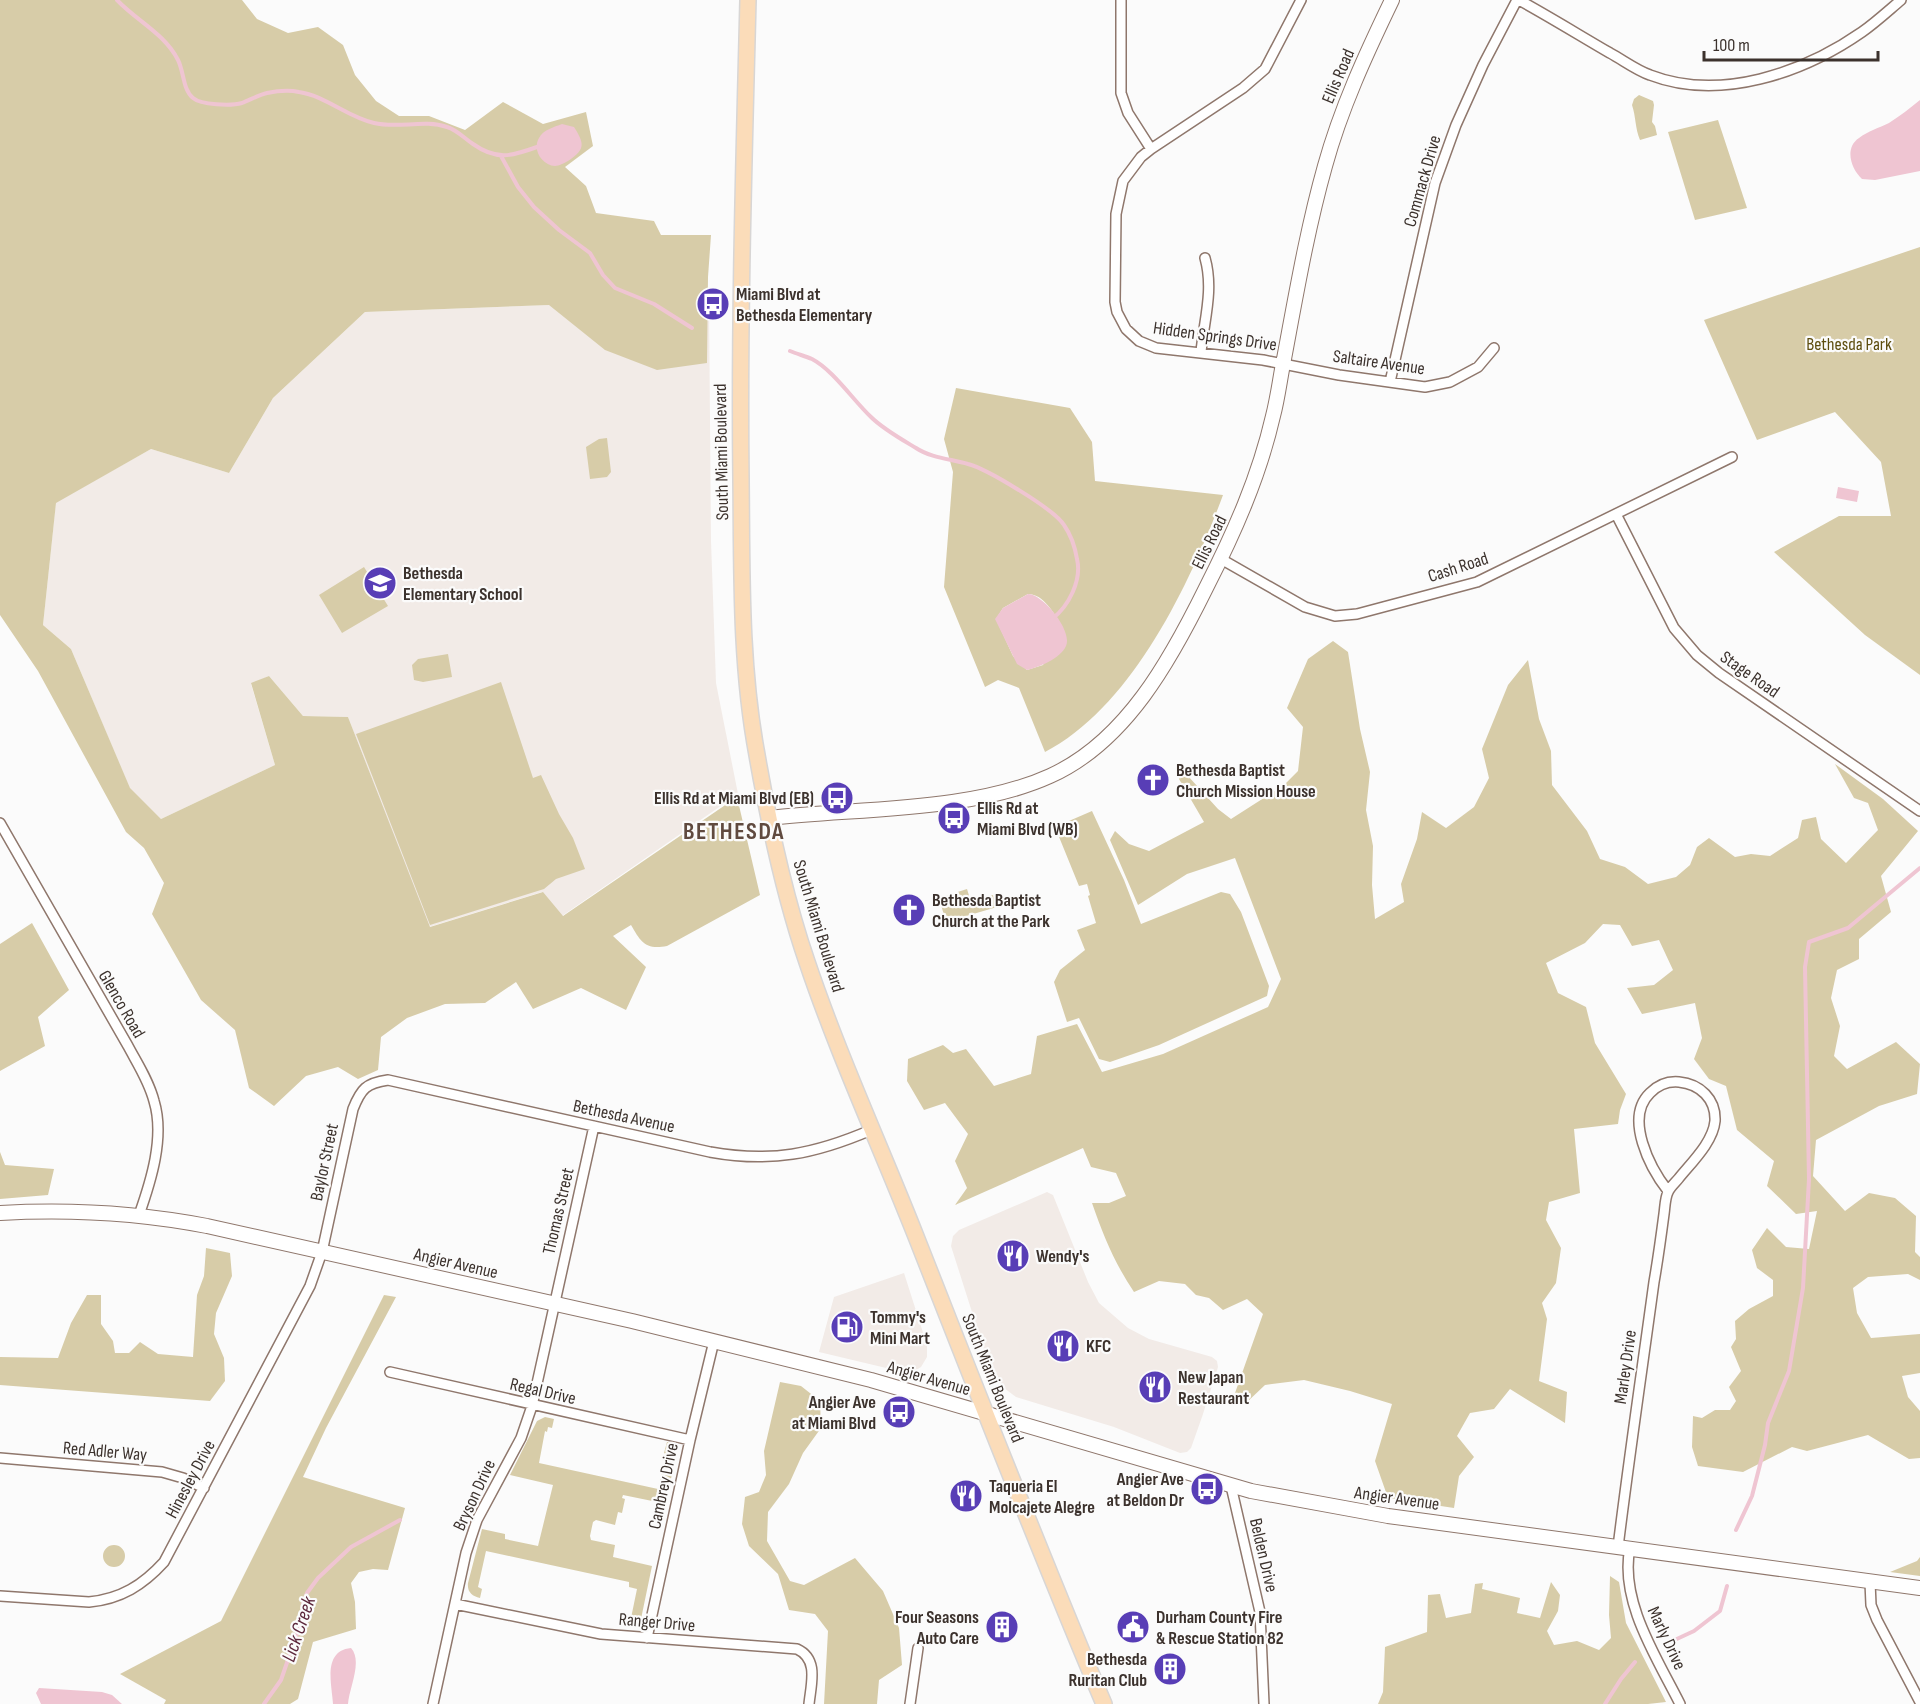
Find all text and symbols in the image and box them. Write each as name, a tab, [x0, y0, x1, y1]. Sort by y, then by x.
scale bar	[1704, 24, 1878, 62]
text: 100 m	[1713, 35, 1750, 56]
street label: Ellis Road	[1318, 46, 1359, 107]
street label: Commack Drive	[1399, 133, 1446, 229]
place label: Miami Blvd at Bethesda Elementary	[736, 284, 873, 326]
bus stop icon: Miami Blvd at Bethesda Elementary	[695, 286, 731, 322]
street label: Hidden Springs Drive	[1152, 317, 1278, 356]
park label: Bethesda Park	[1806, 334, 1892, 355]
street label: Saltaire Avenue	[1332, 346, 1426, 379]
street label: South Miami Boulevard	[710, 383, 733, 521]
street label: Ellis Road	[1187, 512, 1231, 573]
street label: Cash Road	[1425, 548, 1491, 587]
place label: Bethesda Elementary School	[403, 563, 522, 605]
school or university icon: Bethesda Elementary School	[362, 565, 398, 601]
street label: Stage Road	[1716, 647, 1783, 702]
place label: Bethesda Baptist Church Mission House	[1176, 760, 1316, 802]
church icon: Bethesda Baptist Church Mission House	[1135, 762, 1171, 798]
bus stop icon: Ellis Rd at Miami Blvd (EB)	[819, 780, 855, 816]
place label: Ellis Rd at Miami Blvd (EB)	[654, 788, 814, 809]
place label: Ellis Rd at Miami Blvd (WB)	[977, 798, 1078, 840]
bus stop icon: Ellis Rd at Miami Blvd (WB)	[936, 800, 972, 836]
district label: BETHESDA	[683, 817, 785, 846]
street label: South Miami Boulevard	[788, 858, 849, 995]
place label: Bethesda Baptist Church at the Park	[932, 890, 1050, 932]
church icon: Bethesda Baptist Church at the Park	[891, 892, 927, 928]
street label: Glenco Road	[94, 967, 149, 1042]
street label: Bethesda Avenue	[571, 1095, 677, 1138]
street label: Baylor Street	[306, 1121, 343, 1203]
street label: Thomas Street	[538, 1165, 579, 1256]
restaurant icon: Wendy's	[995, 1238, 1031, 1274]
street label: Angier Avenue	[411, 1243, 500, 1283]
place label: Wendy's	[1036, 1246, 1089, 1267]
place label: Tommy's Mini Mart	[870, 1307, 930, 1349]
fuel station icon: Tommy's Mini Mart	[829, 1309, 865, 1345]
street label: South Miami Boulevard	[957, 1311, 1028, 1446]
restaurant icon: KFC	[1045, 1328, 1081, 1364]
street label: Marley Drive	[1610, 1329, 1641, 1405]
place label: KFC	[1086, 1336, 1111, 1357]
street label: Angier Avenue	[884, 1356, 973, 1400]
place label: New Japan Restaurant	[1178, 1367, 1249, 1409]
restaurant icon: New Japan Restaurant	[1137, 1369, 1173, 1405]
street label: Regal Drive	[508, 1374, 578, 1409]
place label: Angier Ave at Miami Blvd	[792, 1392, 876, 1434]
bus stop icon: Angier Ave at Miami Blvd	[881, 1394, 917, 1430]
street label: Red Adler Way	[62, 1437, 148, 1466]
street label: Hinesley Drive	[161, 1437, 220, 1522]
street label: Cambrey Drive	[644, 1441, 683, 1531]
street label: Bryson Drive	[449, 1456, 500, 1534]
place label: Angier Ave at Beldon Dr	[1107, 1469, 1184, 1511]
bus stop icon: Angier Ave at Beldon Dr	[1189, 1471, 1225, 1507]
place label: Taqueria El Molcajete Alegre	[989, 1476, 1095, 1518]
restaurant icon: Taqueria El Molcajete Alegre	[948, 1478, 984, 1514]
street label: Angier Avenue	[1352, 1482, 1441, 1515]
street label: Belden Drive	[1245, 1516, 1282, 1594]
water label: Lick Creek	[277, 1593, 321, 1665]
street label: Marly Drive	[1643, 1603, 1690, 1673]
place label: Four Seasons Auto Care	[895, 1607, 979, 1649]
place label: Durham County Fire & Rescue Station 82	[1156, 1607, 1284, 1649]
street label: Ranger Drive	[618, 1609, 696, 1636]
building icon: Four Seasons Auto Care	[984, 1609, 1020, 1645]
public building icon: Durham County Fire & Rescue Station 82	[1115, 1609, 1151, 1645]
place label: Bethesda Ruritan Club	[1068, 1649, 1147, 1691]
building icon: Bethesda Ruritan Club	[1152, 1651, 1188, 1687]

